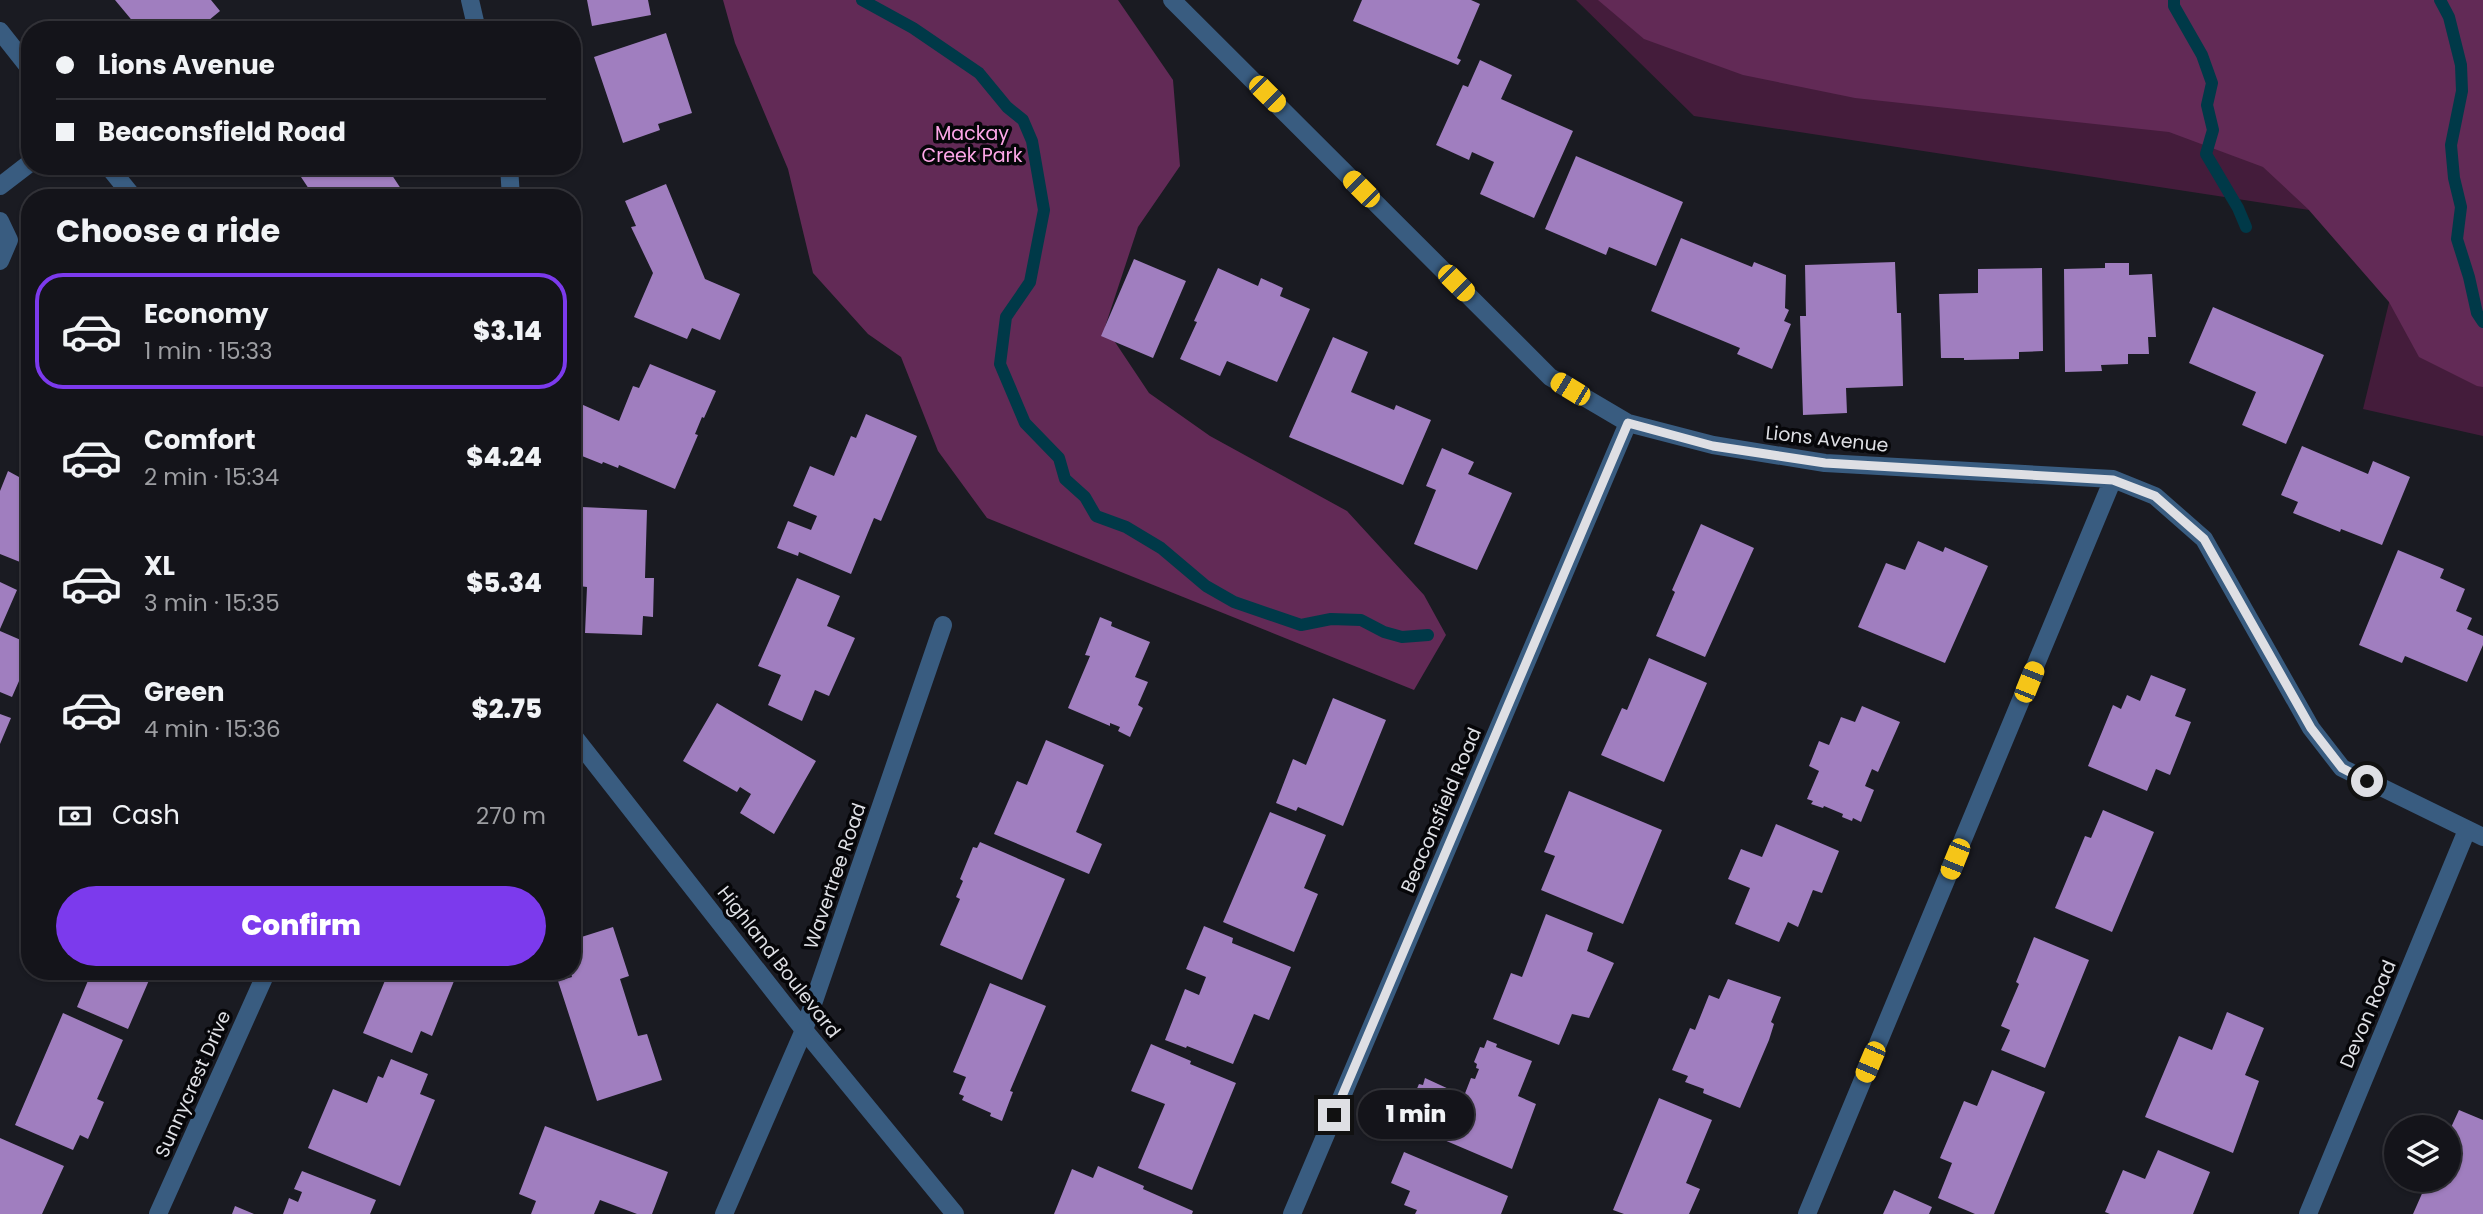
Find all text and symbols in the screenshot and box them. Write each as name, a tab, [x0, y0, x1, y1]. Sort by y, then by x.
text: Lions Avenue	[98, 47, 275, 83]
car	[1245, 72, 1290, 116]
text: Beaconsfield Road	[98, 114, 346, 150]
park label: Mackay Creek Park	[922, 120, 1023, 169]
car	[1339, 167, 1384, 211]
text: Choose a ride	[56, 208, 280, 253]
car	[1434, 261, 1479, 305]
text: Economy	[144, 296, 268, 332]
icon: car	[60, 300, 123, 363]
text: $3.14	[473, 313, 542, 349]
text: 1 min · 15:33	[144, 335, 273, 367]
car	[1547, 369, 1594, 409]
street label: Lions Avenue	[1764, 419, 1890, 459]
text: Comfort	[144, 422, 256, 458]
icon: car	[60, 426, 123, 489]
text: $4.24	[466, 439, 542, 475]
text: 2 min · 15:34	[144, 461, 279, 493]
text: XL	[144, 548, 175, 584]
icon: car	[60, 552, 123, 615]
text: $5.34	[466, 565, 542, 601]
text: 3 min · 15:35	[144, 587, 280, 619]
car	[2012, 659, 2047, 705]
text: Green	[144, 674, 225, 710]
icon: car	[60, 678, 123, 741]
text: $2.75	[472, 691, 542, 727]
text: 4 min · 15:36	[144, 713, 281, 745]
street label: Beaconsfield Road	[1394, 723, 1488, 897]
route start	[2351, 765, 2383, 797]
icon: cash	[56, 797, 94, 835]
text: Cash	[112, 797, 180, 833]
street label: Wavertree Road	[797, 799, 873, 953]
text: 270 m	[476, 800, 546, 832]
car	[1938, 836, 1973, 882]
street label: Highland Boulevard	[711, 880, 847, 1044]
button: Confirm	[56, 886, 546, 966]
street label: Devon Road	[2333, 956, 2403, 1072]
street label: Sunnycrest Drive	[148, 1006, 238, 1162]
car	[1853, 1039, 1888, 1085]
callout: 1 min	[1358, 1090, 1474, 1140]
text: 1 min	[1386, 1098, 1446, 1130]
route end	[1318, 1099, 1350, 1131]
map controls	[2384, 1115, 2461, 1192]
button: layers	[2384, 1115, 2461, 1192]

